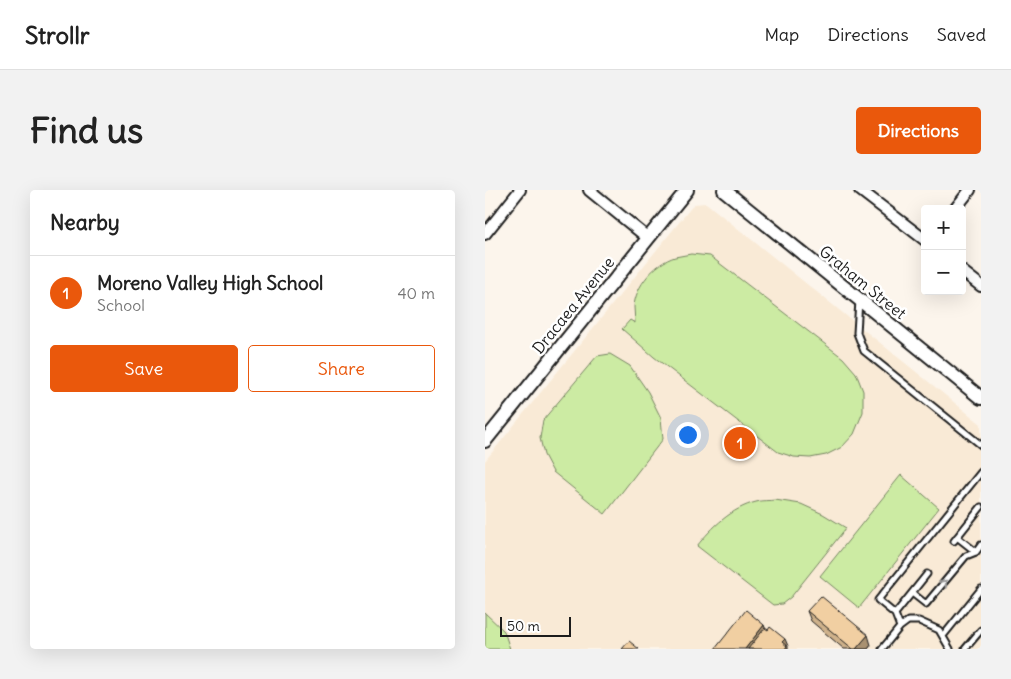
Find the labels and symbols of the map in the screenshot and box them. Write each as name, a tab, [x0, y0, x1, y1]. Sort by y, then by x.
street label: Graham Street	[816, 241, 911, 323]
street label: Dracaea Avenue	[528, 252, 618, 358]
your location	[675, 422, 701, 448]
pin: 1	[724, 424, 756, 462]
one-way arrow	[938, 580, 946, 589]
scale bar	[500, 614, 571, 637]

